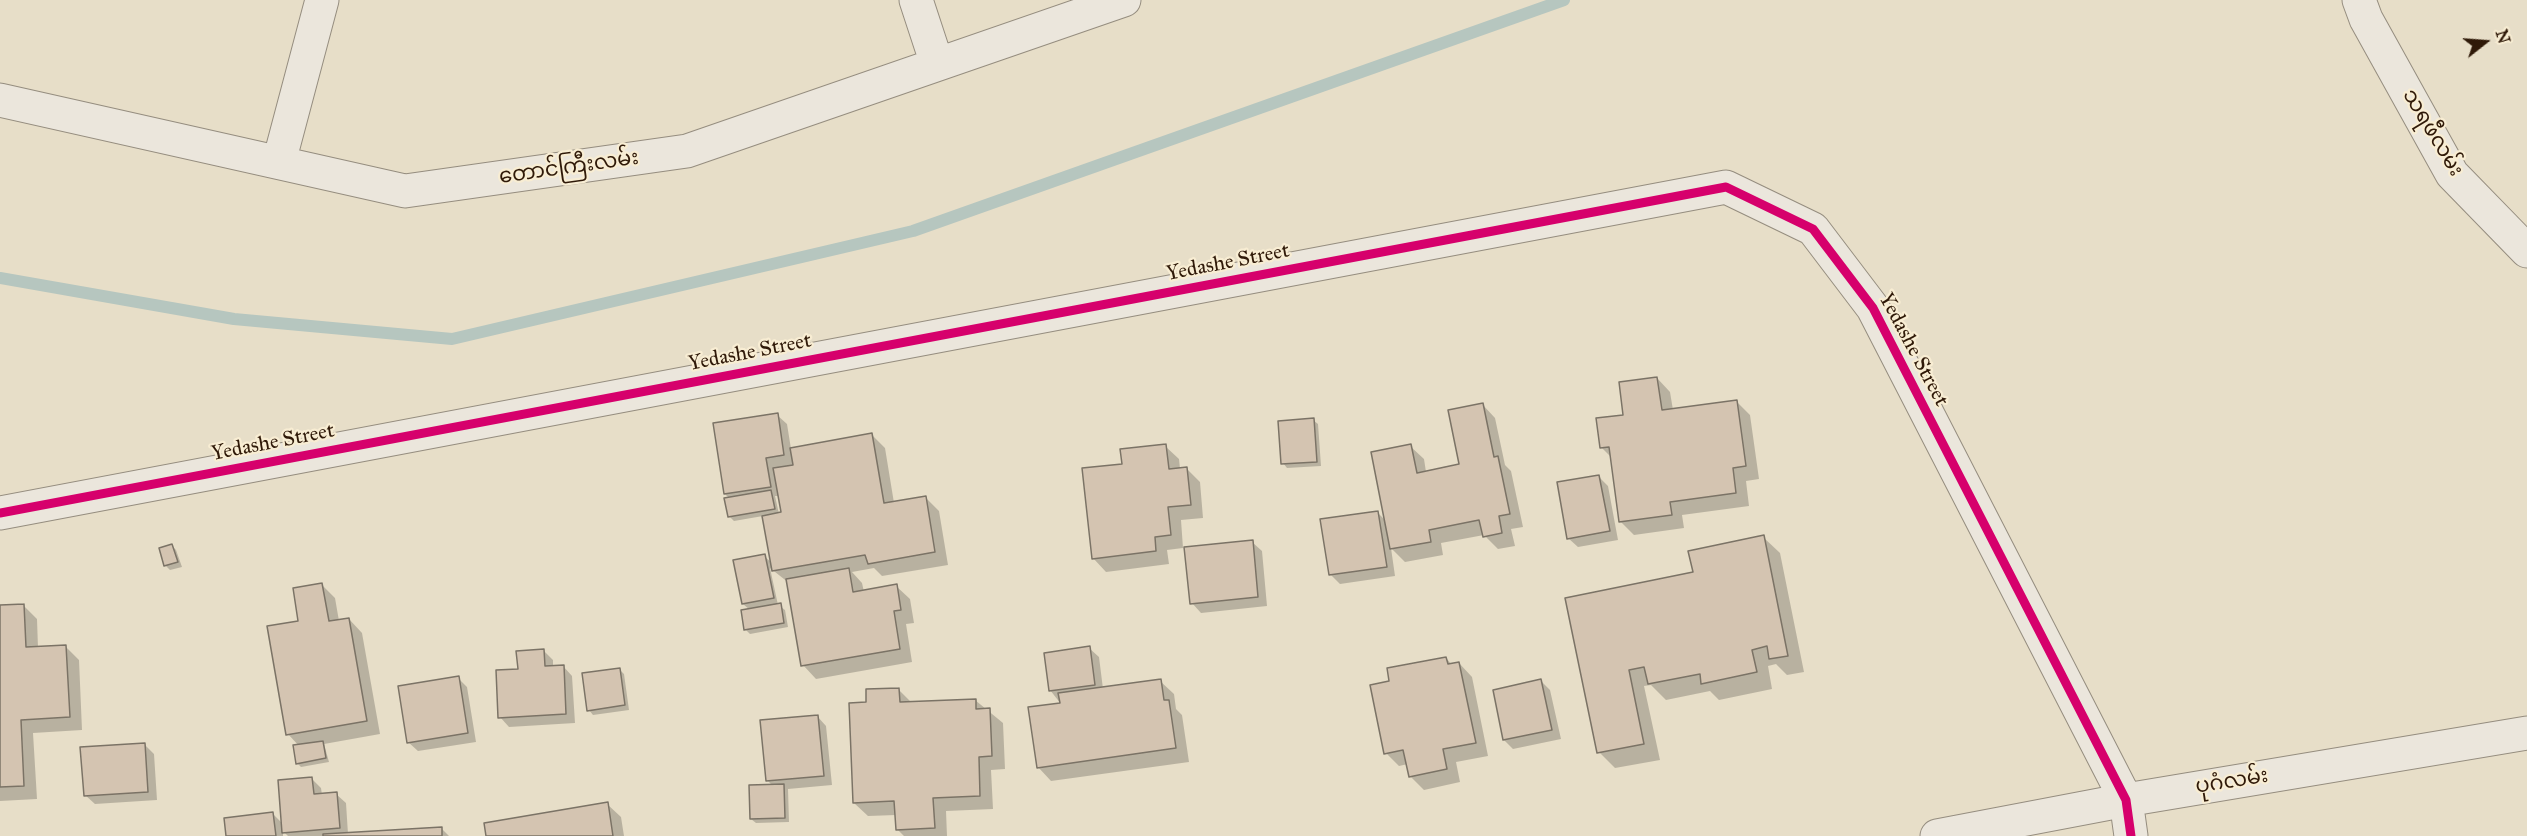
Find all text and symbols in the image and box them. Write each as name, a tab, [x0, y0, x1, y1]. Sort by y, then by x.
north arrow	[2455, 12, 2515, 72]
text: N	[2492, 27, 2514, 46]
street label: သရဖီလမ်း	[2396, 85, 2468, 181]
street label: တောင်ကြီးလမ်း	[498, 146, 640, 190]
street label: Yedashe Street	[1164, 239, 1292, 287]
street label: Yedashe Street	[1873, 289, 1953, 411]
street label: Yedashe Street	[686, 329, 814, 377]
street label: Yedashe Street	[209, 419, 337, 467]
street label: ပုဂံလမ်း	[2194, 764, 2270, 800]

